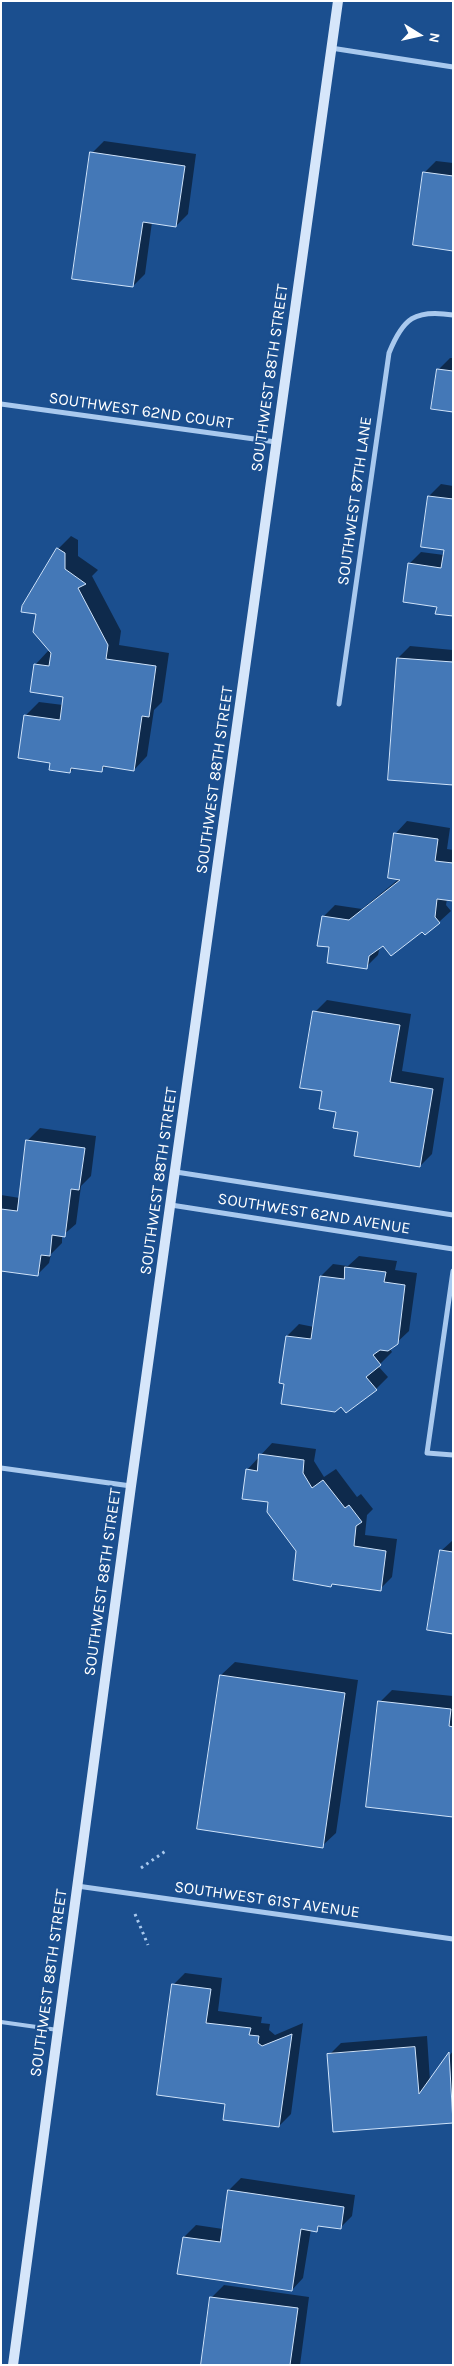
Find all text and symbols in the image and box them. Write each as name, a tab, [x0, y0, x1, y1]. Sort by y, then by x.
north arrow	[394, 10, 444, 60]
text: N	[425, 31, 444, 44]
street label: SOUTHWEST 88TH STREET	[247, 283, 293, 473]
street label: SOUTHWEST 62ND COURT	[48, 389, 234, 433]
street label: SOUTHWEST 87TH LANE	[334, 415, 376, 587]
street label: SOUTHWEST 88TH STREET	[192, 685, 238, 875]
street label: SOUTHWEST 88TH STREET	[136, 1086, 182, 1276]
street label: SOUTHWEST 62ND AVENUE	[216, 1189, 412, 1239]
street label: SOUTHWEST 88TH STREET	[80, 1487, 126, 1677]
street label: SOUTHWEST 61ST AVENUE	[173, 1877, 361, 1923]
street label: SOUTHWEST 88TH STREET	[26, 1888, 72, 2078]

